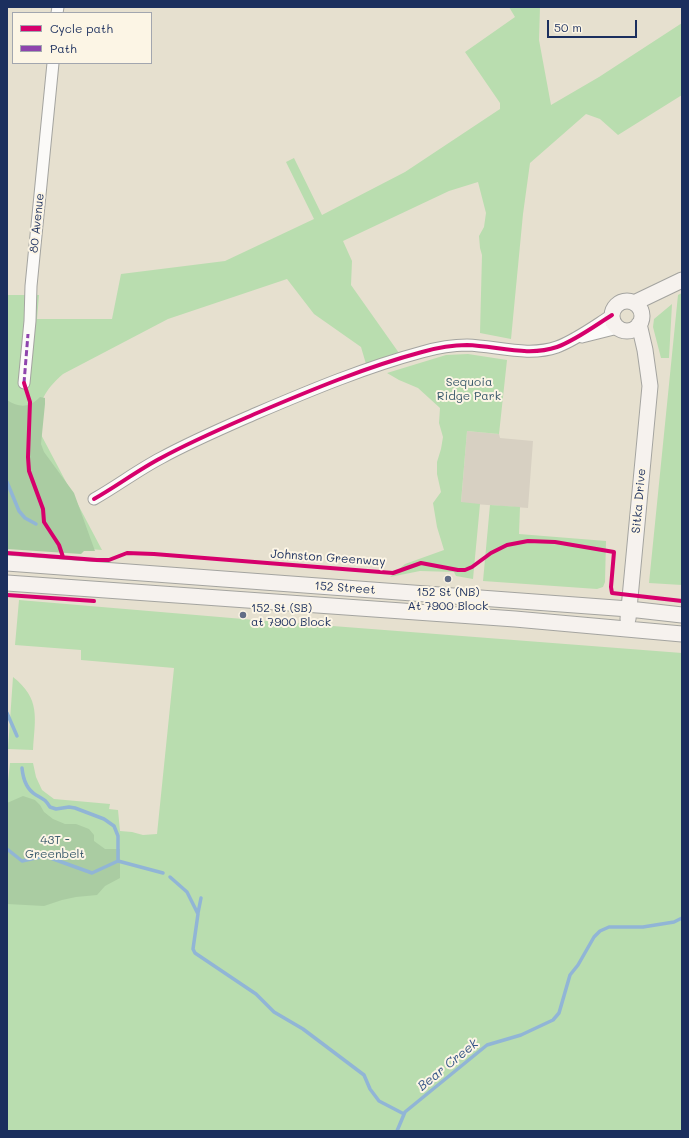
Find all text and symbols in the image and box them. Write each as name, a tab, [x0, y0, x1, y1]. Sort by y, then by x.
legend	[12, 12, 152, 64]
scale bar	[549, 12, 639, 38]
text: 50 m	[554, 19, 582, 35]
text: Cycle path	[50, 20, 113, 36]
text: Path	[50, 40, 77, 56]
street label: 80 Avenue	[27, 192, 47, 254]
park label: Sequoia Ridge Park	[437, 375, 501, 403]
street label: Sitka Drive	[629, 468, 649, 534]
street label: Johnston Greenway	[270, 547, 386, 569]
marker: 152 St (NB) At 7900 Block	[443, 574, 453, 584]
street label: 152 Street	[314, 579, 376, 597]
place label: 152 St (NB) At 7900 Block	[408, 585, 488, 613]
place label: 152 St (SB) at 7900 Block	[251, 601, 331, 629]
marker: 152 St (SB) at 7900 Block	[238, 610, 248, 620]
park label: 43T - Greenbelt	[25, 833, 85, 861]
water label: Bear Creek	[414, 1036, 482, 1094]

